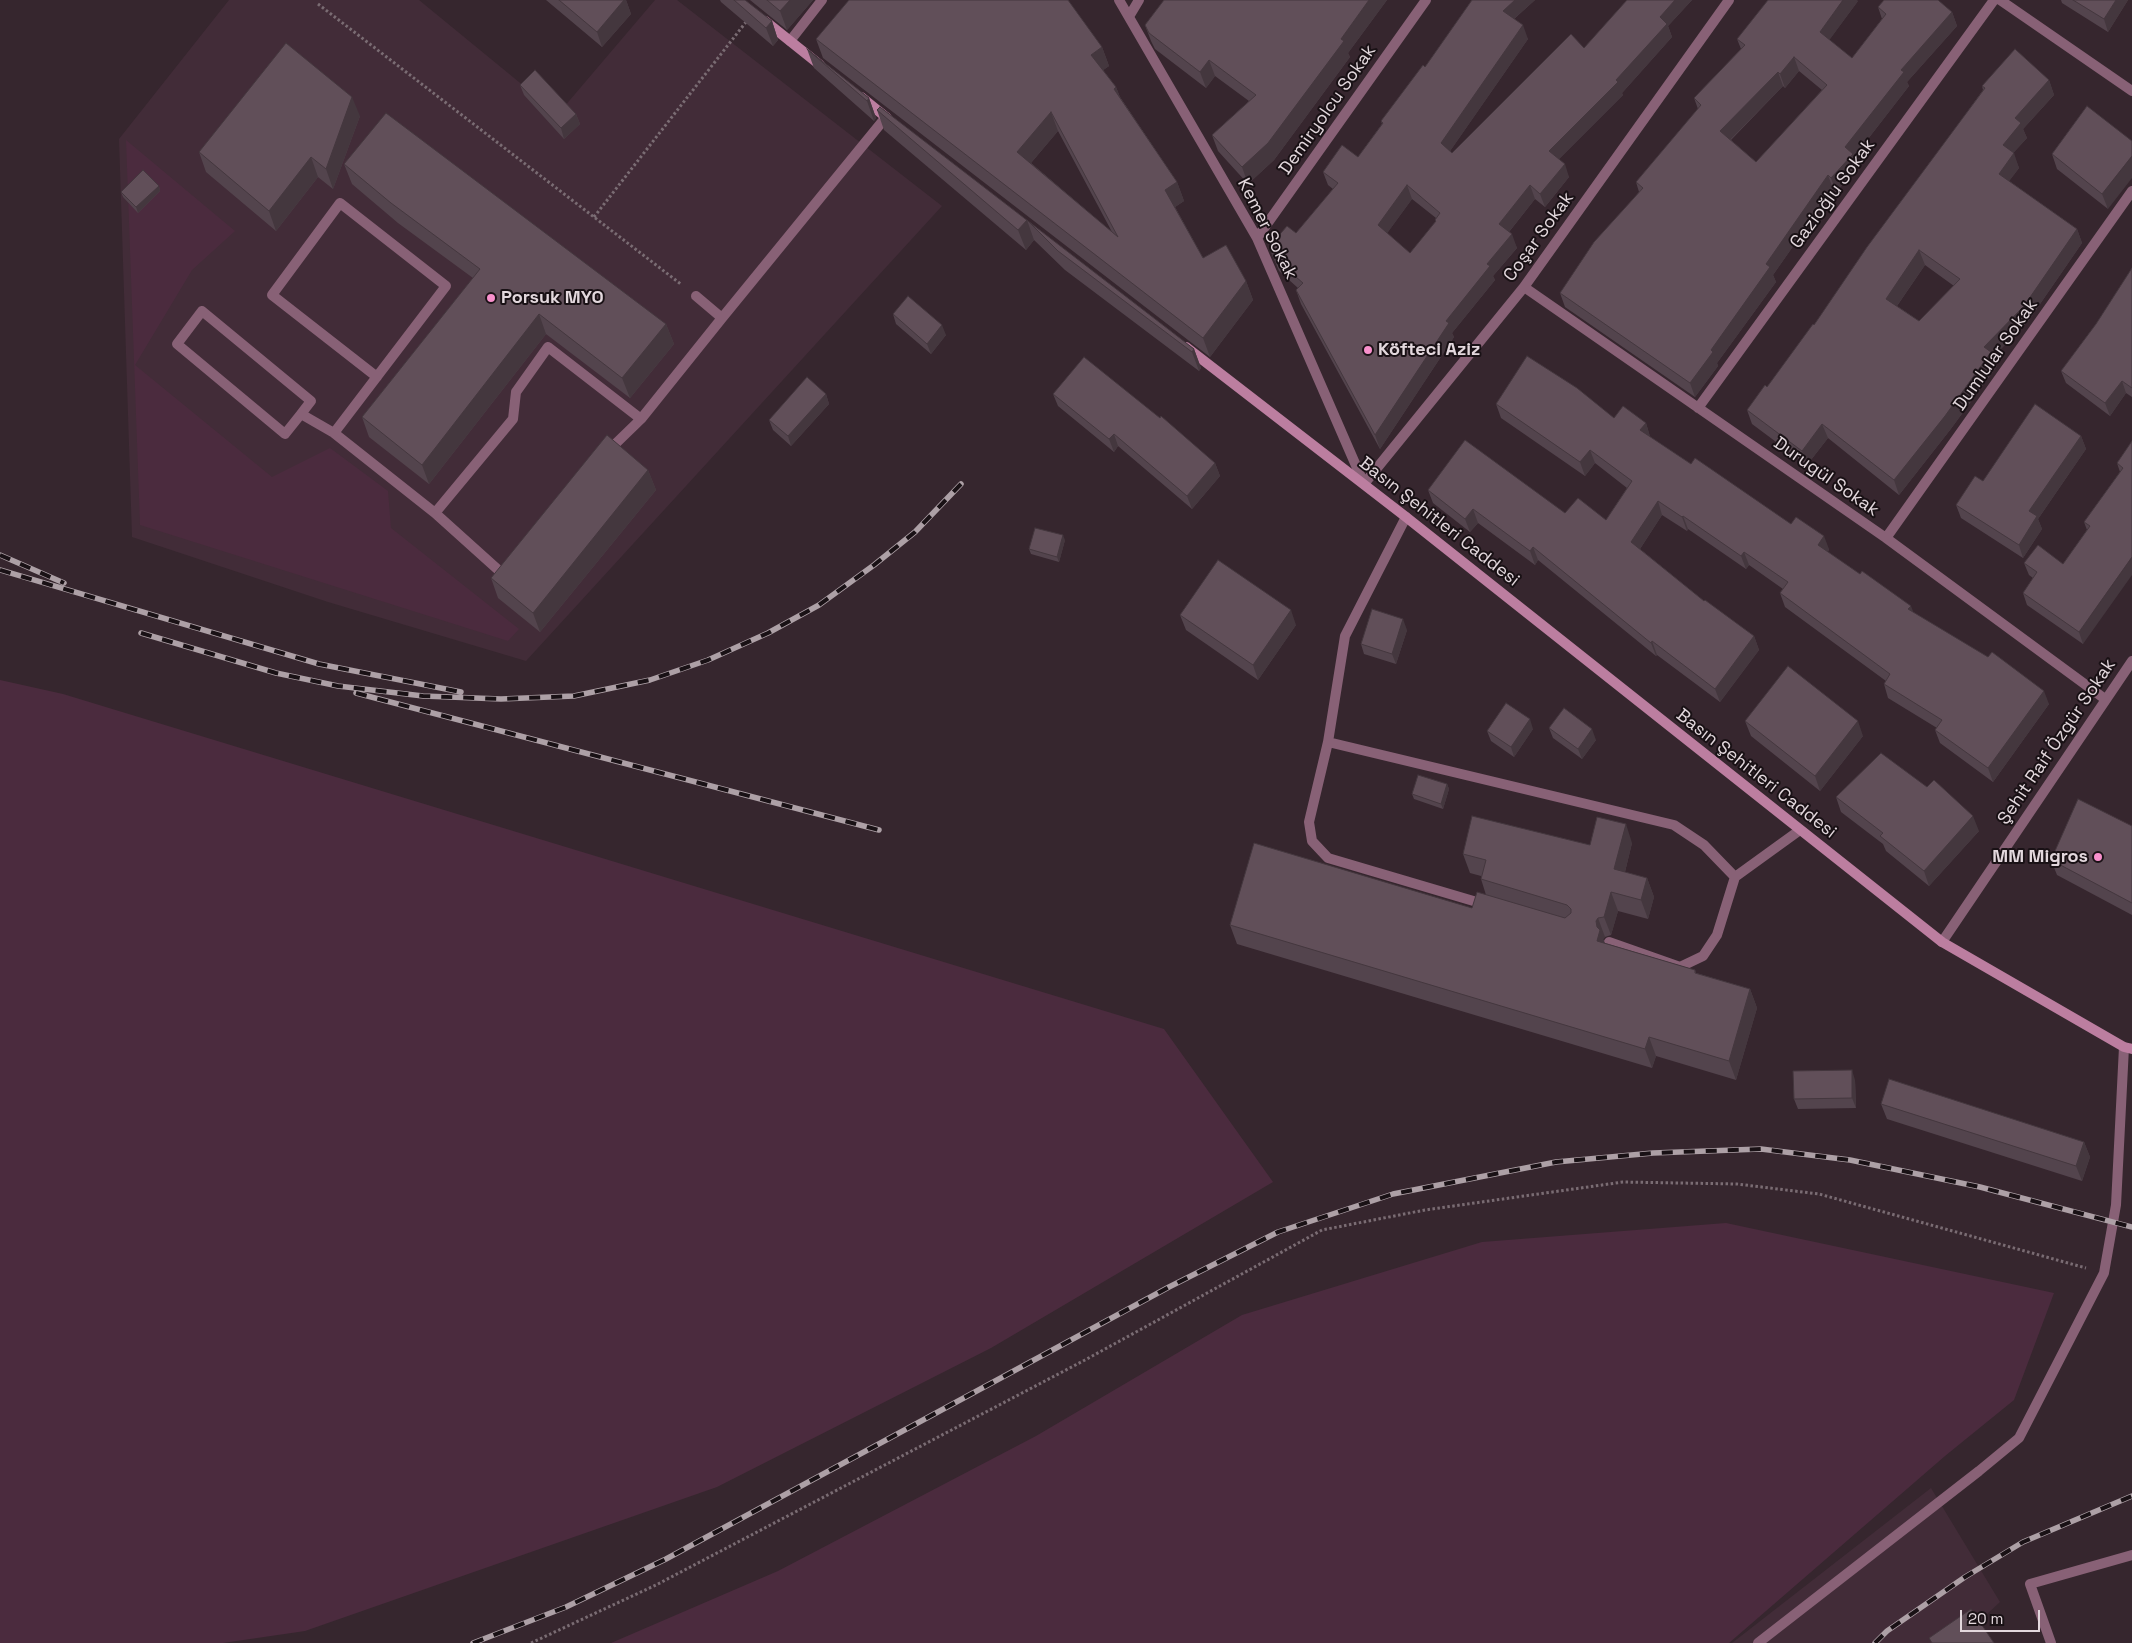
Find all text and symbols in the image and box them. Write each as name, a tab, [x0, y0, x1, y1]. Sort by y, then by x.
street label: Demiryolcu Sokak	[1275, 41, 1381, 179]
street label: Gazioğlu Sokak	[1786, 135, 1880, 253]
street label: Kemer Sokak	[1232, 175, 1302, 283]
street label: Coşar Sokak	[1499, 188, 1579, 286]
place label: Porsuk MYO	[501, 287, 604, 309]
marker: Porsuk MYO	[485, 292, 497, 304]
street label: Dumlular Sokak	[1949, 295, 2043, 415]
place label: Köfteci Aziz	[1378, 339, 1480, 361]
marker: Köfteci Aziz	[1362, 344, 1374, 356]
street label: Durugül Sokak	[1769, 433, 1883, 521]
street label: Basın Şehitleri Caddesi	[1355, 453, 1523, 591]
street label: Şehit Raif Özgür Sokak	[1993, 655, 2121, 829]
street label: Basın Şehitleri Caddesi	[1672, 705, 1840, 843]
place label: MM Migros	[1992, 846, 2088, 868]
marker: MM Migros	[2092, 851, 2104, 863]
scale bar	[1962, 1600, 2042, 1632]
text: 20 m	[1968, 1609, 2003, 1628]

